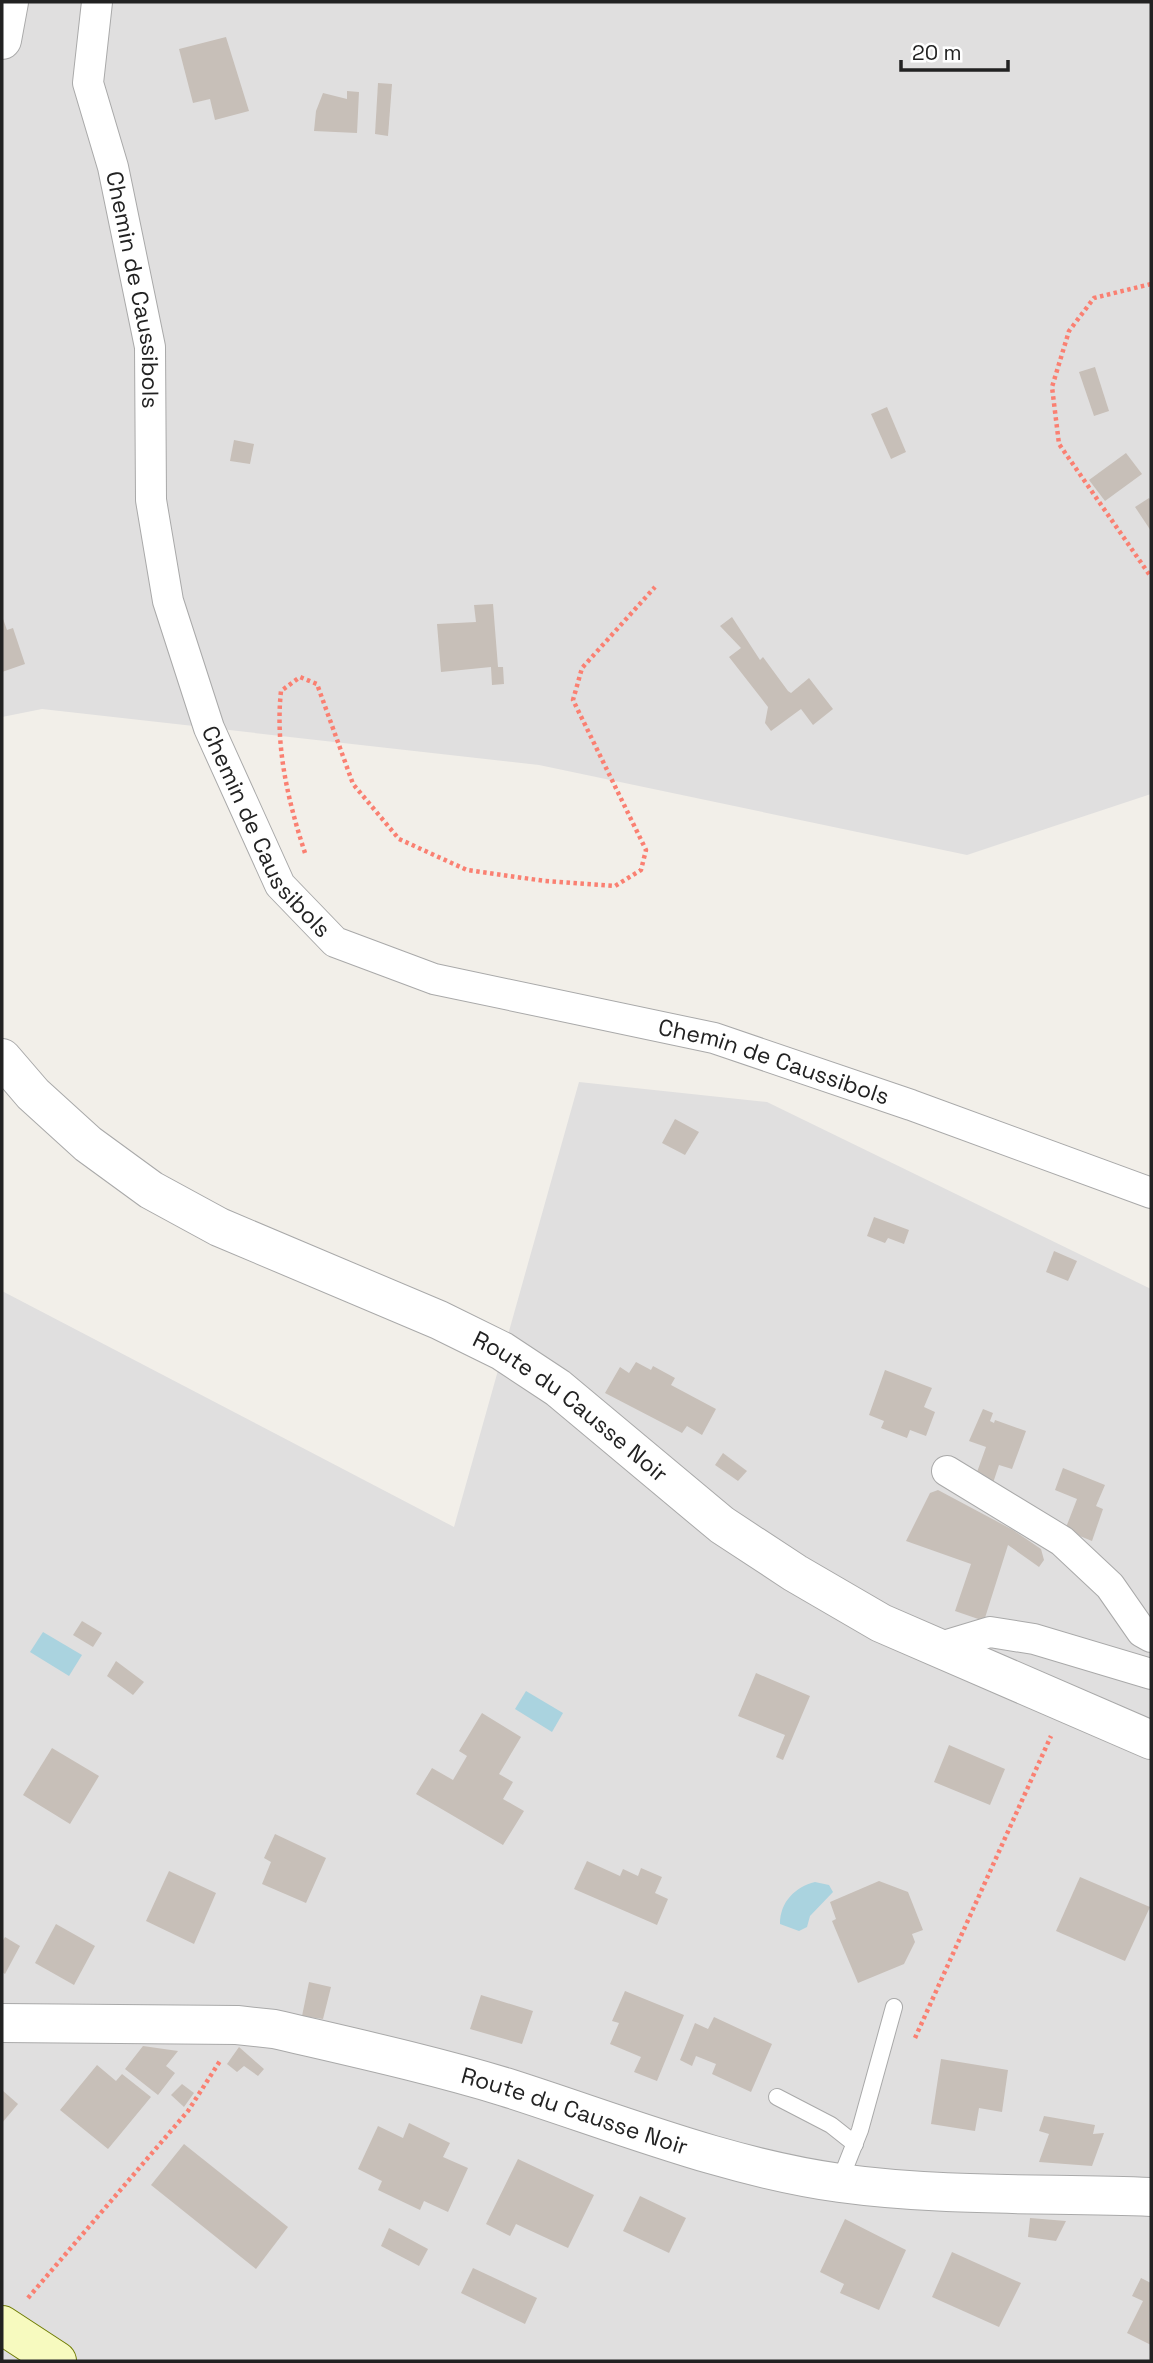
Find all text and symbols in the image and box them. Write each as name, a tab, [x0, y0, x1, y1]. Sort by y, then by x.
scale bar	[901, 28, 1008, 72]
text: 20 m	[912, 39, 962, 66]
street label: Chemin de Caussibols	[99, 168, 165, 409]
street label: Chemin de Caussibols	[195, 721, 338, 944]
street label: Chemin de Caussibols	[656, 1012, 893, 1112]
street label: Route du Causse Noir	[468, 1324, 674, 1489]
street label: Route du Causse Noir	[458, 2060, 692, 2162]

